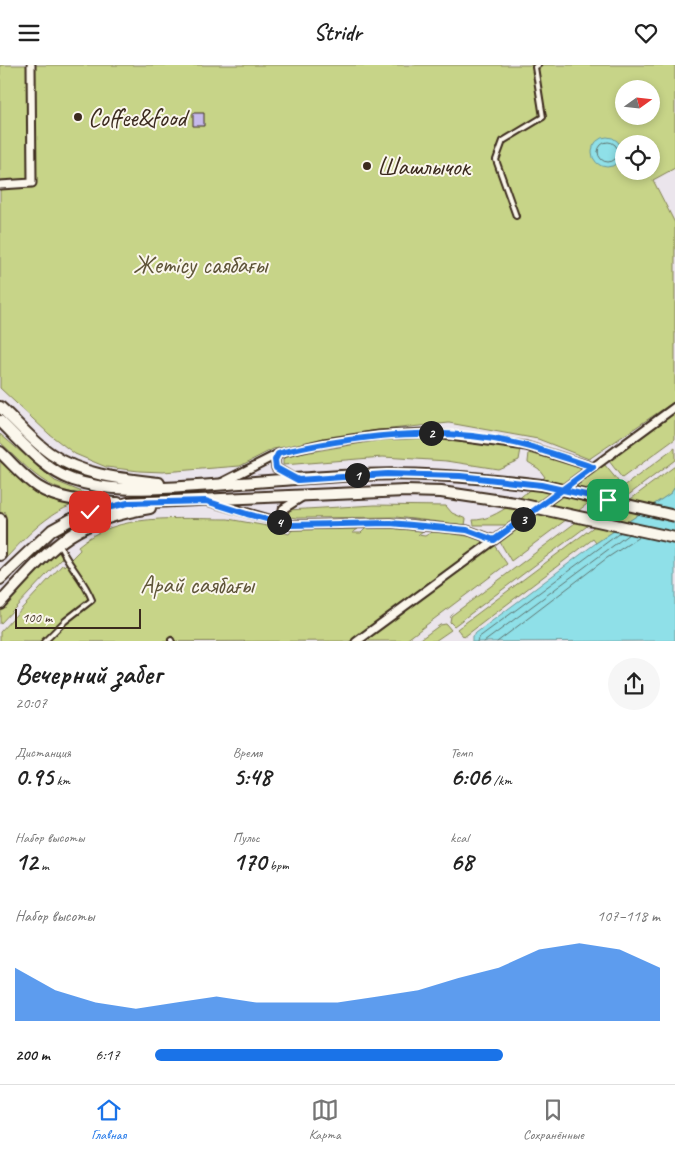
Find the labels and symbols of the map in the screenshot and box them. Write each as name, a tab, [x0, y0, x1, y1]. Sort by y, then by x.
north arrow	[615, 80, 660, 125]
place label: Coffee&food	[88, 102, 190, 134]
marker: Coffee&food	[72, 111, 84, 123]
place label: Шашлычок	[377, 151, 472, 183]
marker: Шашлычок	[361, 160, 373, 172]
park label: Жетісу саябағы	[133, 249, 269, 281]
pin: 2	[418, 421, 444, 445]
pin: 1	[344, 463, 370, 487]
pin	[587, 479, 629, 521]
pin	[69, 491, 111, 533]
pin: 3	[510, 507, 536, 531]
pin: 4	[266, 509, 292, 535]
park label: Арай саябағы	[140, 569, 256, 601]
scale bar	[15, 607, 141, 630]

